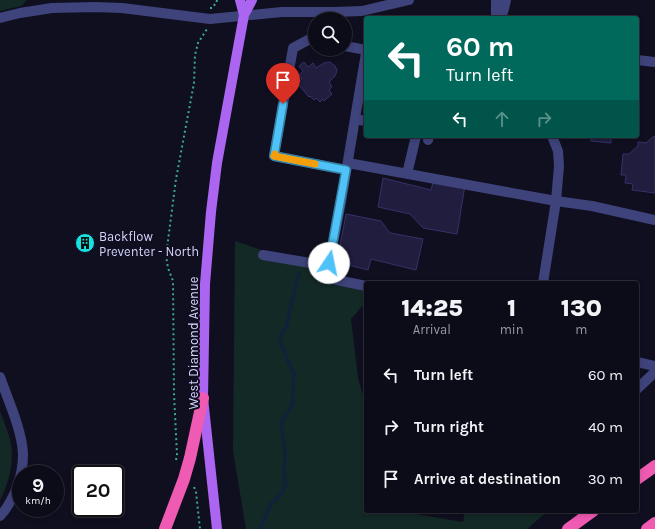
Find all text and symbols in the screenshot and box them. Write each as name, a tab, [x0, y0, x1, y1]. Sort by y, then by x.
map controls	[308, 12, 352, 56]
button: search	[308, 12, 352, 56]
text: 60 m	[446, 30, 514, 63]
icon: left	[380, 32, 432, 84]
pin	[266, 63, 300, 104]
text: Turn left	[446, 64, 514, 86]
icon: arrive	[272, 69, 294, 91]
icon: left	[449, 108, 471, 130]
icon: ahead	[491, 108, 513, 130]
icon: right	[533, 108, 555, 130]
place label: Backflow Preventer - North	[99, 229, 199, 259]
building icon: Backflow Preventer - North	[74, 232, 96, 254]
position arrow	[308, 242, 350, 284]
street label: West Diamond Avenue	[186, 276, 201, 409]
text: 14:25	[401, 294, 463, 322]
text: 1	[507, 294, 516, 322]
text: 130	[561, 294, 602, 322]
text: Arrival	[413, 322, 451, 337]
text: min	[500, 322, 524, 337]
text: m	[575, 322, 587, 337]
icon: left	[380, 364, 402, 386]
text: Turn left	[414, 366, 473, 384]
text: 60 m	[588, 366, 623, 384]
icon: right	[380, 416, 402, 438]
text: Turn right	[414, 418, 484, 436]
text: 40 m	[588, 418, 623, 436]
speed limit sign: 20	[72, 465, 124, 517]
icon: arrive	[380, 468, 402, 490]
text: Arrive at destination	[414, 470, 561, 488]
text: 30 m	[588, 470, 623, 488]
text: 9	[32, 474, 44, 497]
text: km/h	[25, 495, 51, 507]

